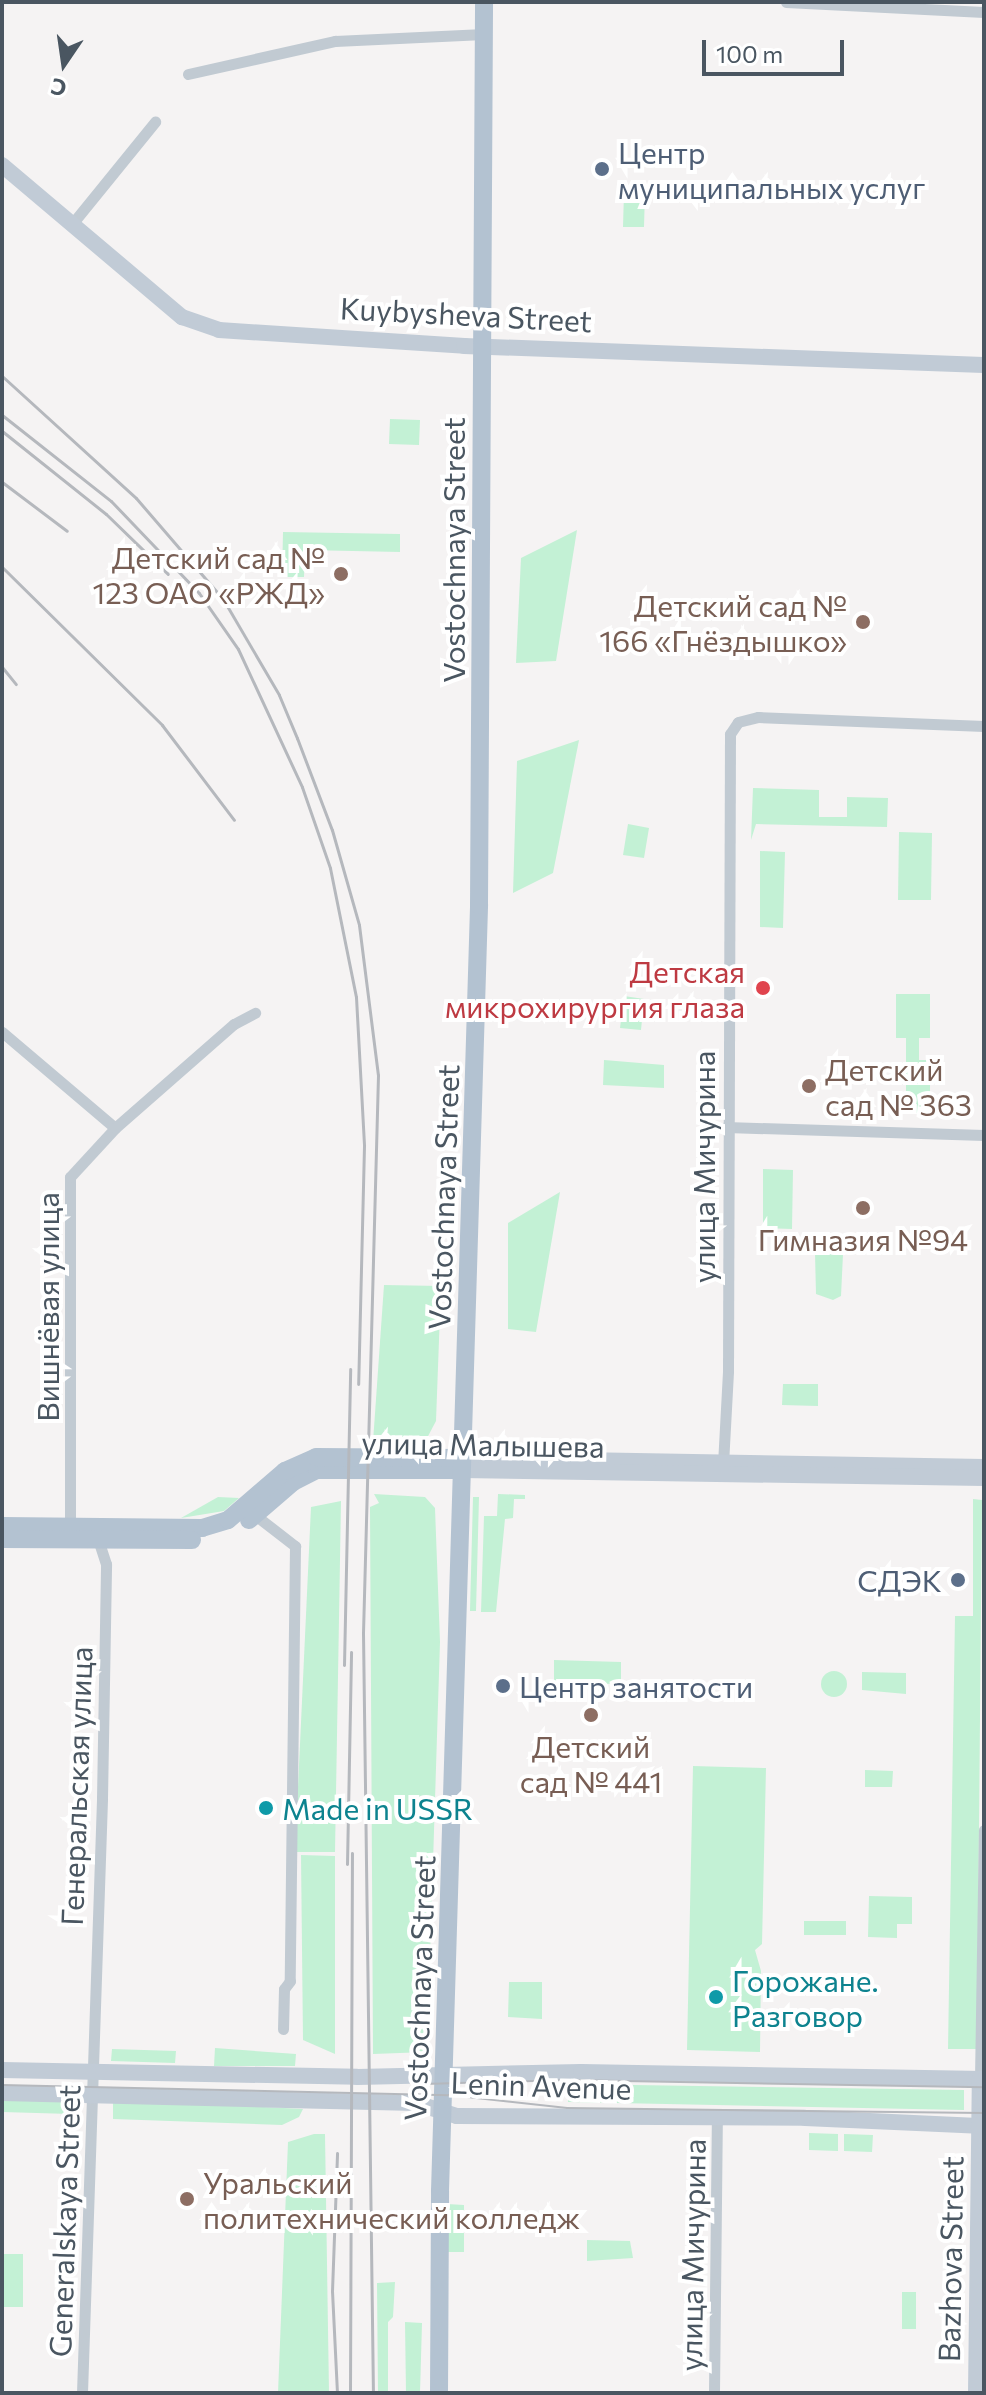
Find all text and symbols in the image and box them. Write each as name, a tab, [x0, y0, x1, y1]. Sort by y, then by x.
north arrow	[24, 24, 104, 104]
scale bar	[706, 24, 848, 74]
text: 100 m	[716, 39, 783, 68]
text: С	[48, 73, 69, 103]
place label: Центр муниципальных услуг	[618, 134, 925, 204]
marker: Центр муниципальных услуг	[593, 160, 611, 178]
street label: Kuybysheva Street	[339, 289, 593, 339]
street label: Vostochnaya Street	[435, 417, 471, 683]
place label: Детский сад № 123 ОАО «РЖД»	[92, 539, 325, 610]
marker: Детский сад № 123 ОАО «РЖД»	[332, 565, 350, 583]
place label: Детский сад № 166 «Гнёздышко»	[599, 587, 847, 658]
marker: Детский сад № 166 «Гнёздышко»	[854, 613, 872, 631]
place label: Детская микрохирургия глаза	[445, 953, 745, 1024]
marker: Детская микрохирургия глаза	[752, 977, 774, 999]
street label: улица Мичурина	[685, 1051, 721, 1283]
place label: Детский сад № 363	[825, 1051, 972, 1122]
street label: Vostochnaya Street	[420, 1064, 466, 1330]
marker: Детский сад № 363	[800, 1077, 818, 1095]
street label: Вишнёвая улица	[29, 1192, 65, 1422]
marker: Гимназия №94	[854, 1199, 872, 1217]
place label: Гимназия №94	[758, 1221, 968, 1257]
street label: улица Малышева	[361, 1424, 605, 1464]
place label: СДЭК	[857, 1562, 942, 1598]
marker: СДЭК	[949, 1571, 967, 1589]
street label: Генеральская улица	[53, 1646, 99, 1926]
place label: Центр занятости	[519, 1668, 753, 1704]
marker: Центр занятости	[494, 1677, 512, 1695]
marker: Детский сад № 441	[582, 1706, 600, 1724]
place label: Детский сад № 441	[520, 1728, 662, 1798]
place label: Made in USSR	[282, 1790, 473, 1826]
marker: Made in USSR	[257, 1799, 275, 1817]
street label: Vostochnaya Street	[396, 1855, 442, 2121]
place label: Горожане. Разговор	[732, 1962, 878, 2032]
marker: Горожане. Разговор	[707, 1988, 725, 2006]
street label: Lenin Avenue	[450, 2064, 632, 2106]
street label: Generalskaya Street	[41, 2084, 87, 2358]
street label: улица Мичурина	[672, 2138, 712, 2372]
street label: Bazhova Street	[930, 2156, 970, 2362]
place label: Уральский политехнический колледж	[203, 2164, 580, 2234]
marker: Уральский политехнический колледж	[178, 2190, 196, 2208]

